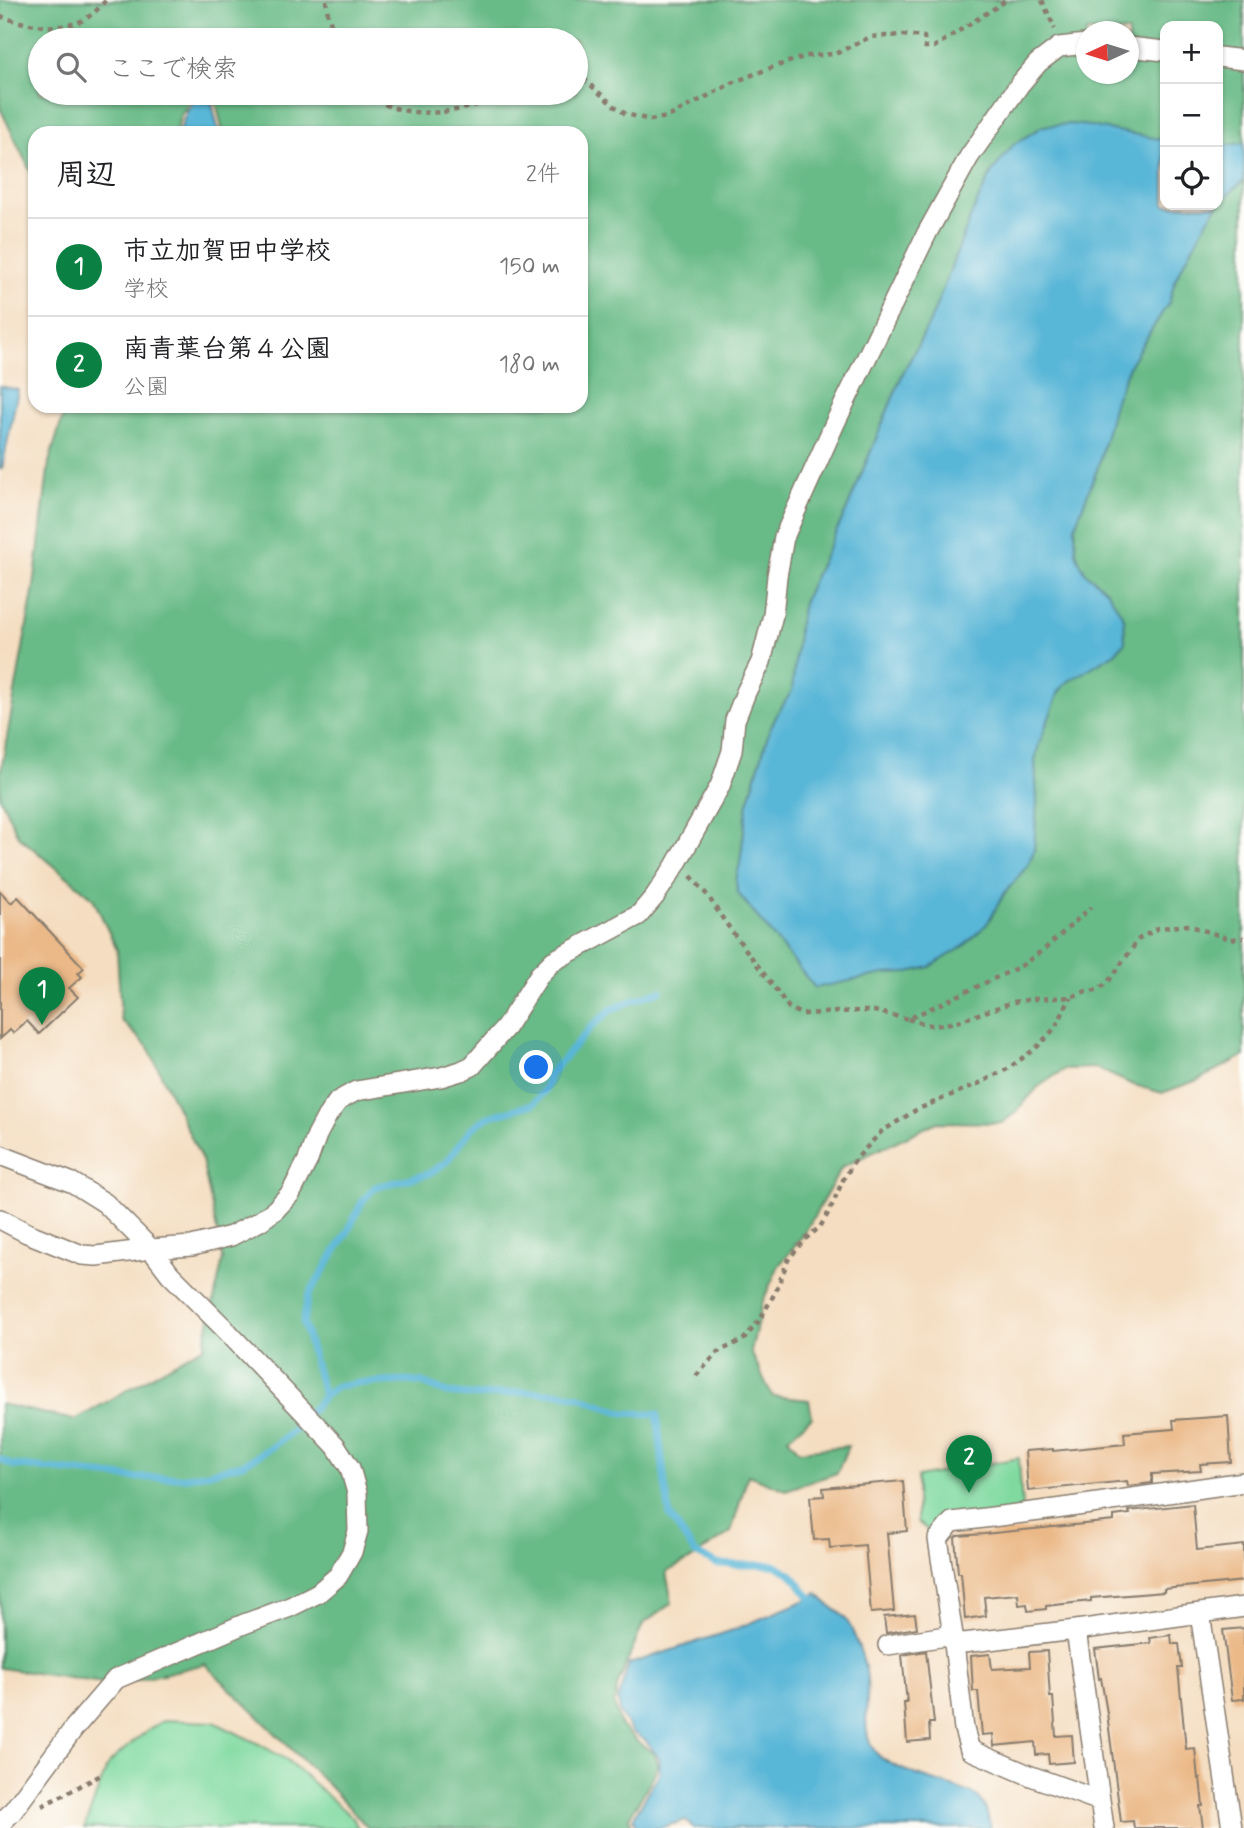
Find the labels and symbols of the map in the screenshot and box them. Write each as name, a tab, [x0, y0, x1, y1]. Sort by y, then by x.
north arrow	[1076, 21, 1139, 84]
pin: 1	[19, 967, 65, 1025]
your location	[519, 1050, 553, 1084]
pin: 2	[946, 1435, 992, 1493]

